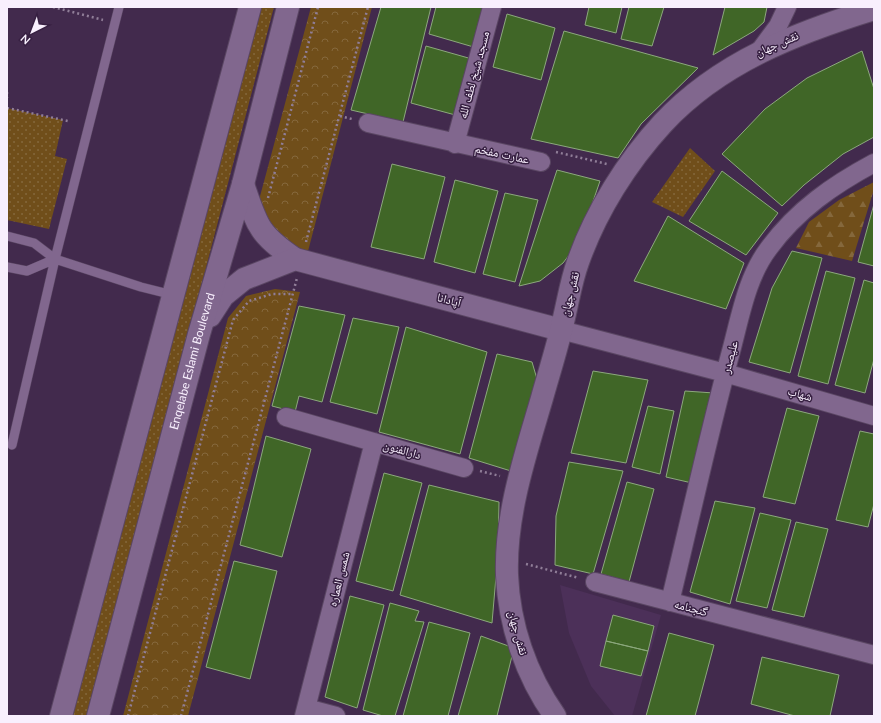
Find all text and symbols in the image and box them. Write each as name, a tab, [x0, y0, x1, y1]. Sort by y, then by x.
north arrow	[12, 12, 52, 52]
street label: نقش جهان	[753, 27, 801, 60]
street label: مسجد شیخ لطف الله	[455, 29, 493, 120]
text: N	[17, 32, 32, 47]
street label: عمارت مفخم	[473, 140, 531, 168]
street label: نقش جهان	[557, 270, 582, 318]
street label: آپادانا	[435, 289, 464, 310]
street label: Enqelabe Eslami Boulevard	[166, 291, 218, 431]
street label: علیصدر	[718, 339, 741, 376]
street label: شهاب	[786, 383, 814, 405]
street label: دارالفنون	[381, 437, 423, 462]
street label: شمس العماره	[324, 550, 353, 608]
street label: گنجنامه	[673, 596, 709, 619]
street label: نقش جهان	[505, 609, 532, 657]

